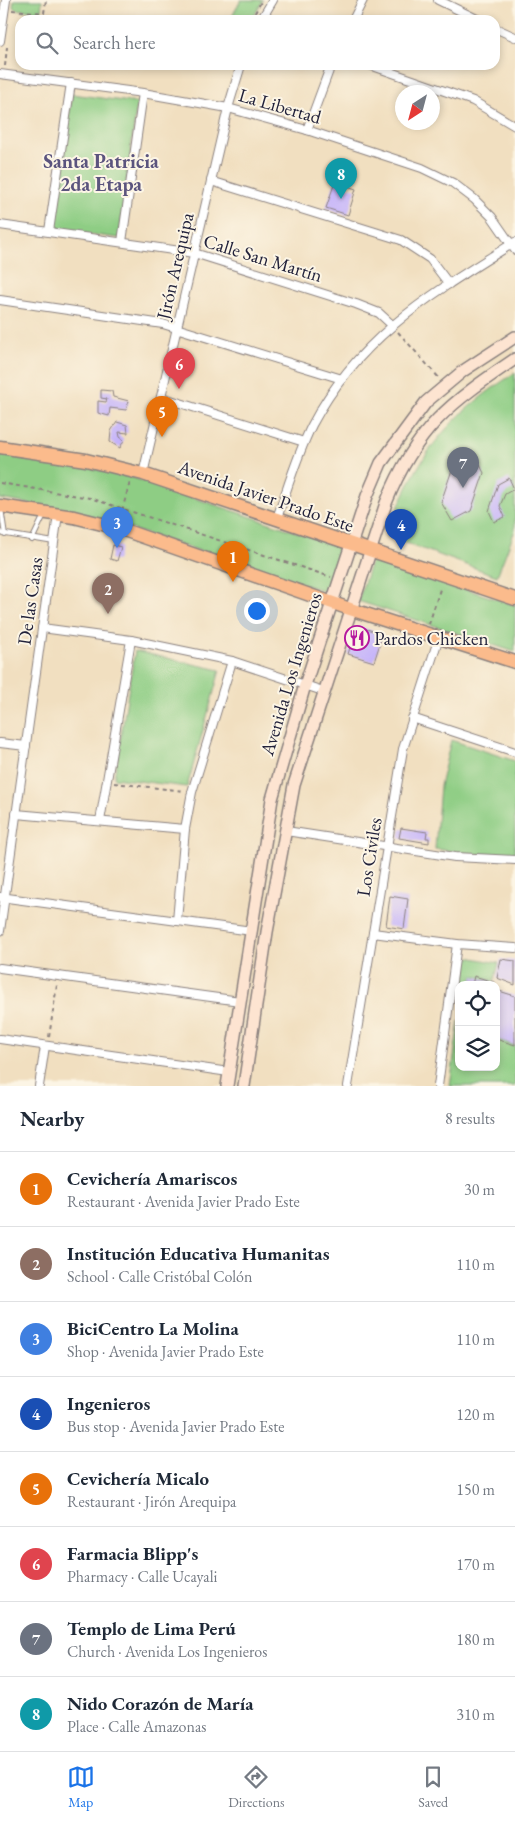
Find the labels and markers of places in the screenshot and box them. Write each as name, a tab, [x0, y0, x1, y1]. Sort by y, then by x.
pin: 8	[325, 158, 357, 199]
pin: 6	[163, 348, 195, 389]
pin: 5	[146, 396, 178, 437]
pin: 7	[447, 447, 479, 488]
pin: 3	[101, 507, 133, 548]
pin: 4	[385, 509, 417, 550]
pin: 1	[217, 541, 249, 582]
pin: 2	[92, 573, 124, 614]
restaurant icon: Pardos Chicken	[344, 625, 370, 651]
place label: Pardos Chicken	[374, 626, 488, 651]

